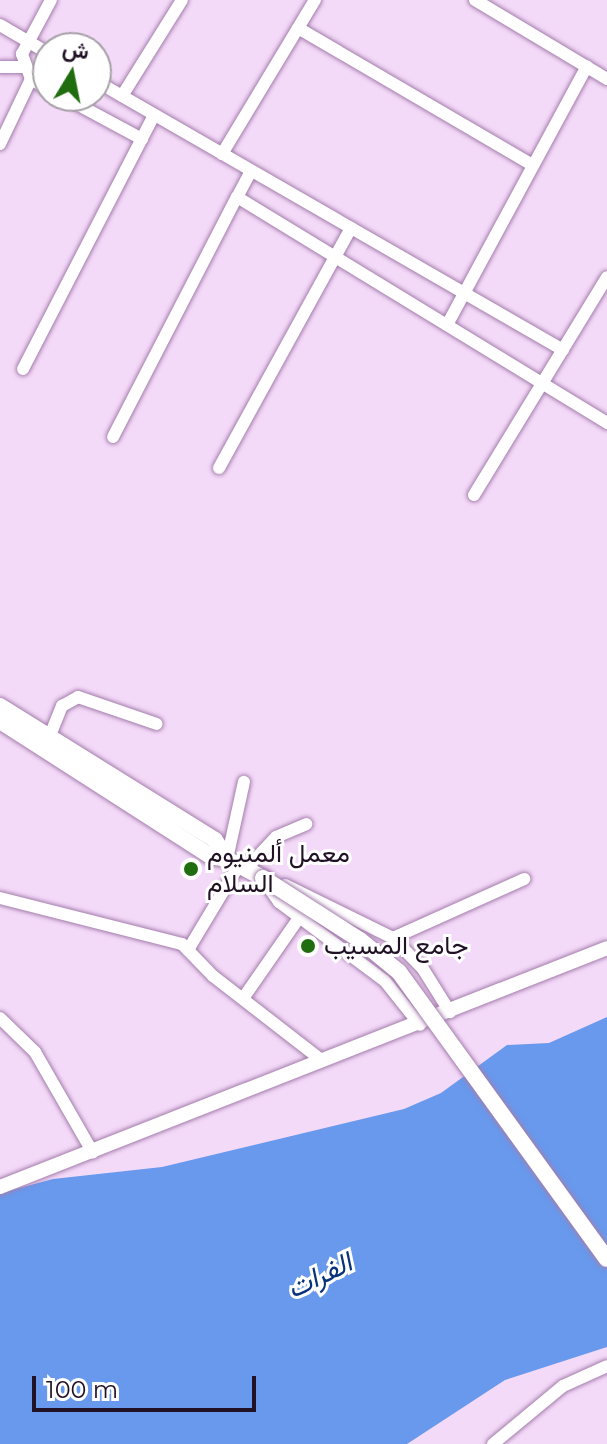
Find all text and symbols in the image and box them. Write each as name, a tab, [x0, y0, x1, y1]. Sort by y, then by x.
north arrow	[32, 32, 112, 112]
text: ش	[61, 34, 91, 65]
place label: معمل ألمنيوم السلام	[207, 838, 350, 900]
marker: معمل ألمنيوم السلام	[182, 860, 200, 878]
place label: جامع المسيب	[324, 930, 468, 962]
marker: جامع المسيب	[299, 937, 317, 955]
water label: الفرات	[281, 1245, 357, 1305]
scale bar	[36, 1360, 260, 1410]
text: 100 m	[46, 1375, 118, 1404]

